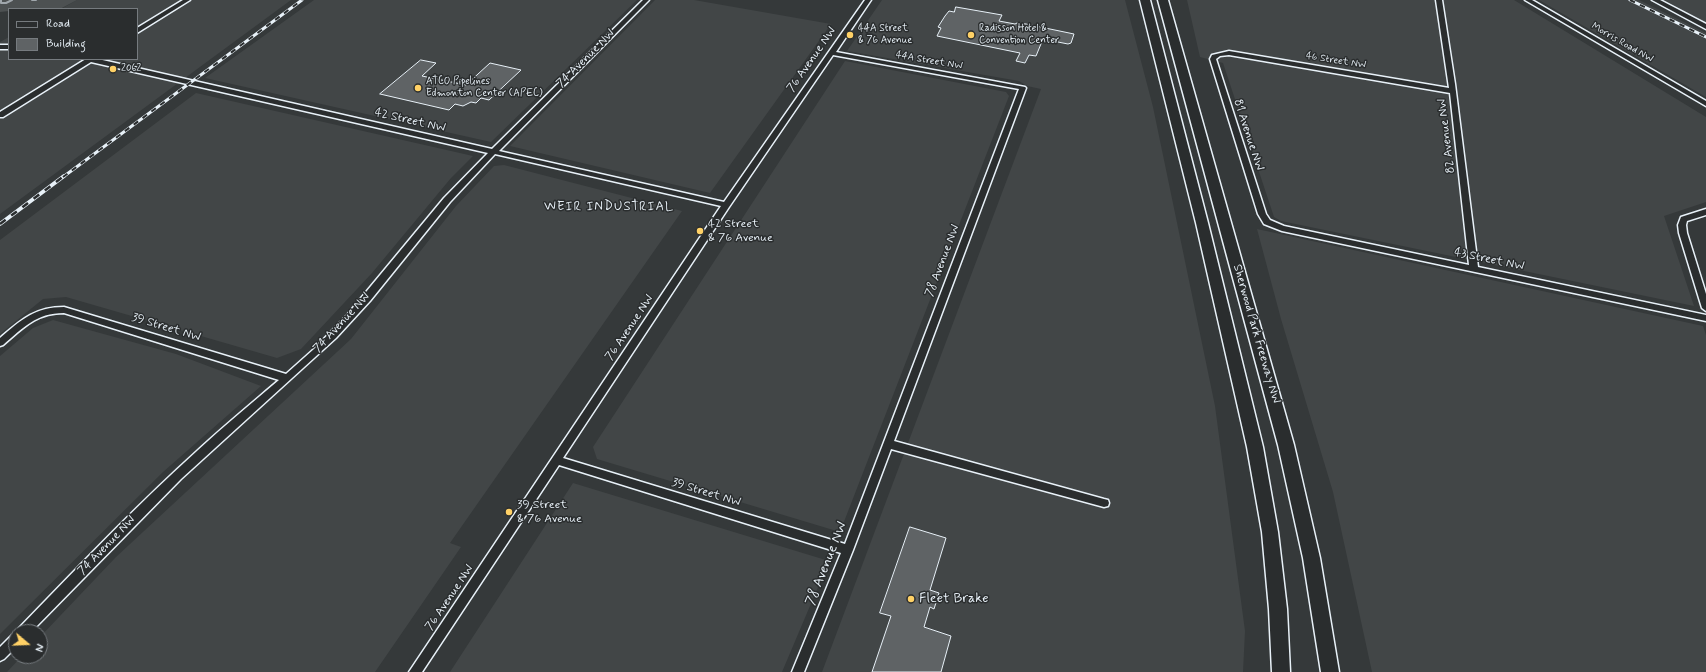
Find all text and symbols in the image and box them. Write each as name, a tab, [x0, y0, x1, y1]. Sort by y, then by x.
legend	[8, 8, 138, 60]
text: Road	[46, 16, 70, 32]
street label: Morris Road NW	[1589, 21, 1655, 65]
place label: 44A Street & 76 Avenue	[858, 23, 912, 46]
place label: Radisson Hotel & Convention Center	[979, 23, 1059, 46]
street label: 76 Avenue NW	[784, 25, 840, 95]
street label: 74 Avenue NW	[554, 27, 618, 91]
marker: 44A Street & 76 Avenue	[845, 30, 855, 40]
marker: Radisson Hotel & Convention Center	[966, 30, 976, 40]
text: Building	[46, 36, 86, 52]
street label: 44A Street NW	[895, 49, 963, 73]
street label: 46 Street NW	[1305, 50, 1367, 72]
place label: 2062	[121, 63, 141, 75]
marker: 2062	[108, 64, 118, 74]
place label: ATCO Pipelines Edmonton Center (APEC)	[426, 76, 542, 100]
marker: ATCO Pipelines Edmonton Center (APEC)	[413, 83, 423, 93]
street label: 81 Avenue NW	[1230, 98, 1266, 172]
street label: 82 Avenue NW	[1435, 98, 1459, 174]
street label: 42 Street NW	[373, 106, 447, 136]
district label: WEIR INDUSTRIAL	[545, 199, 673, 215]
place label: 42 Street & 76 Avenue	[708, 217, 773, 245]
street label: 78 Avenue NW	[923, 223, 963, 299]
marker: 42 Street & 76 Avenue	[695, 226, 705, 236]
street label: 43 Street NW	[1453, 246, 1525, 274]
street label: Sherwood Park Freeway NW	[1229, 263, 1283, 405]
street label: 74 Avenue NW	[311, 290, 373, 356]
street label: 76 Avenue NW	[603, 292, 657, 364]
street label: 39 Street NW	[130, 311, 202, 345]
street label: 39 Street NW	[670, 476, 742, 510]
place label: 39 Street & 76 Avenue	[517, 498, 582, 526]
marker: 39 Street & 76 Avenue	[504, 507, 514, 517]
street label: 74 Avenue NW	[75, 513, 139, 579]
street label: 78 Avenue NW	[803, 520, 851, 608]
street label: 76 Avenue NW	[423, 562, 477, 634]
place label: Fleet Brake	[919, 591, 989, 607]
marker: Fleet Brake	[906, 594, 916, 604]
north arrow	[8, 624, 48, 664]
text: N	[31, 642, 46, 653]

